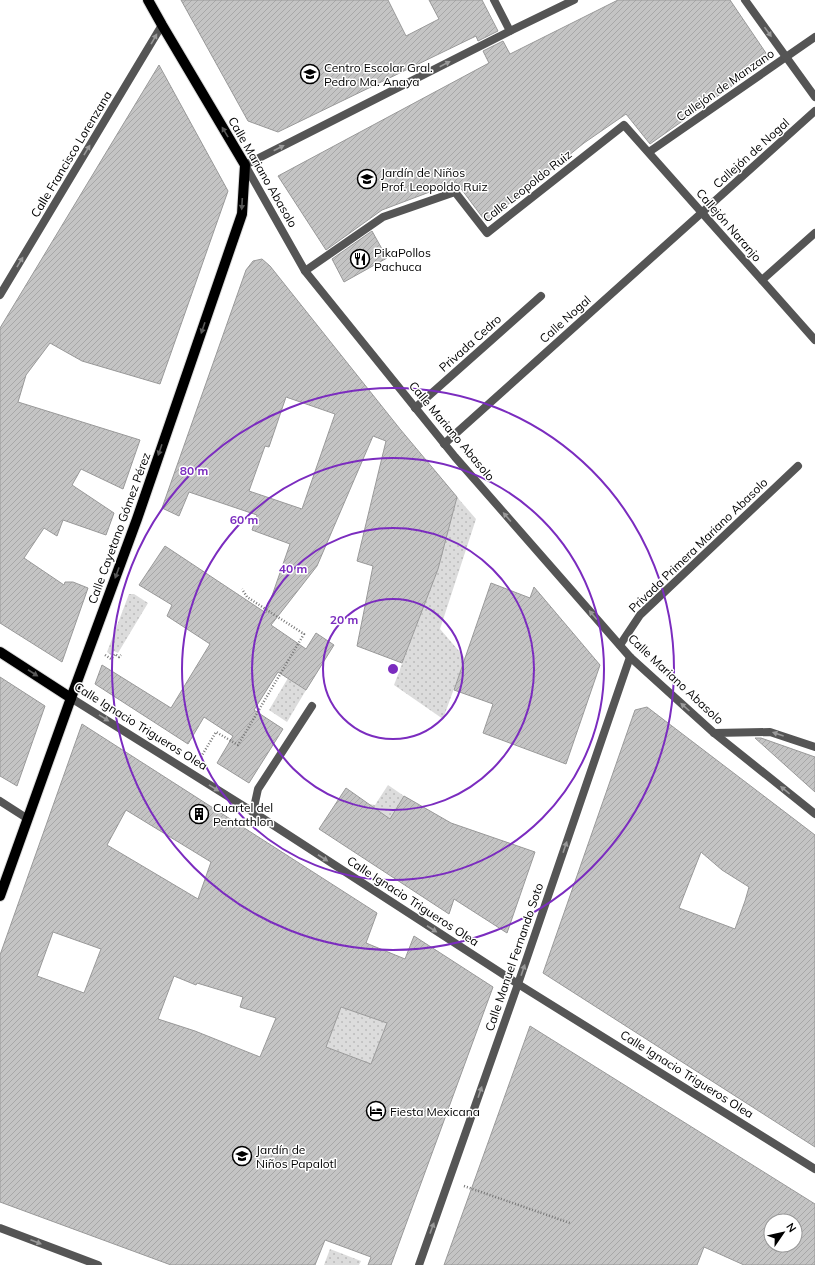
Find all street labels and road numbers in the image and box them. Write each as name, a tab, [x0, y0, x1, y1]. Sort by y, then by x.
street label: Callejón de Manzano	[673, 46, 777, 124]
street label: Calle Francisco Lorenzana	[27, 88, 115, 220]
street label: Calle Mariano Abasolo	[225, 114, 301, 230]
street label: Callejón de Nogal	[710, 115, 792, 191]
street label: Calle Leopoldo Ruiz	[479, 147, 575, 225]
street label: Callejón Naranjo	[693, 185, 765, 265]
street label: Calle Nogal	[536, 292, 594, 346]
street label: Privada Cedro	[436, 311, 504, 375]
street label: Calle Mariano Abasolo	[406, 378, 498, 484]
street label: Calle Cayetano Gómez Pérez	[85, 450, 153, 606]
street label: Privada Primera Mariano Abasolo	[625, 475, 771, 615]
street label: Calle Mariano Abasolo	[625, 631, 727, 727]
street label: Calle Ignacio Trigueros Olea	[72, 679, 210, 773]
street label: Calle Ignacio Trigueros Olea	[344, 853, 482, 949]
street label: Calle Manuel Fernando Soto	[482, 881, 546, 1033]
street label: Calle Ignacio Trigueros Olea	[618, 1027, 756, 1121]

